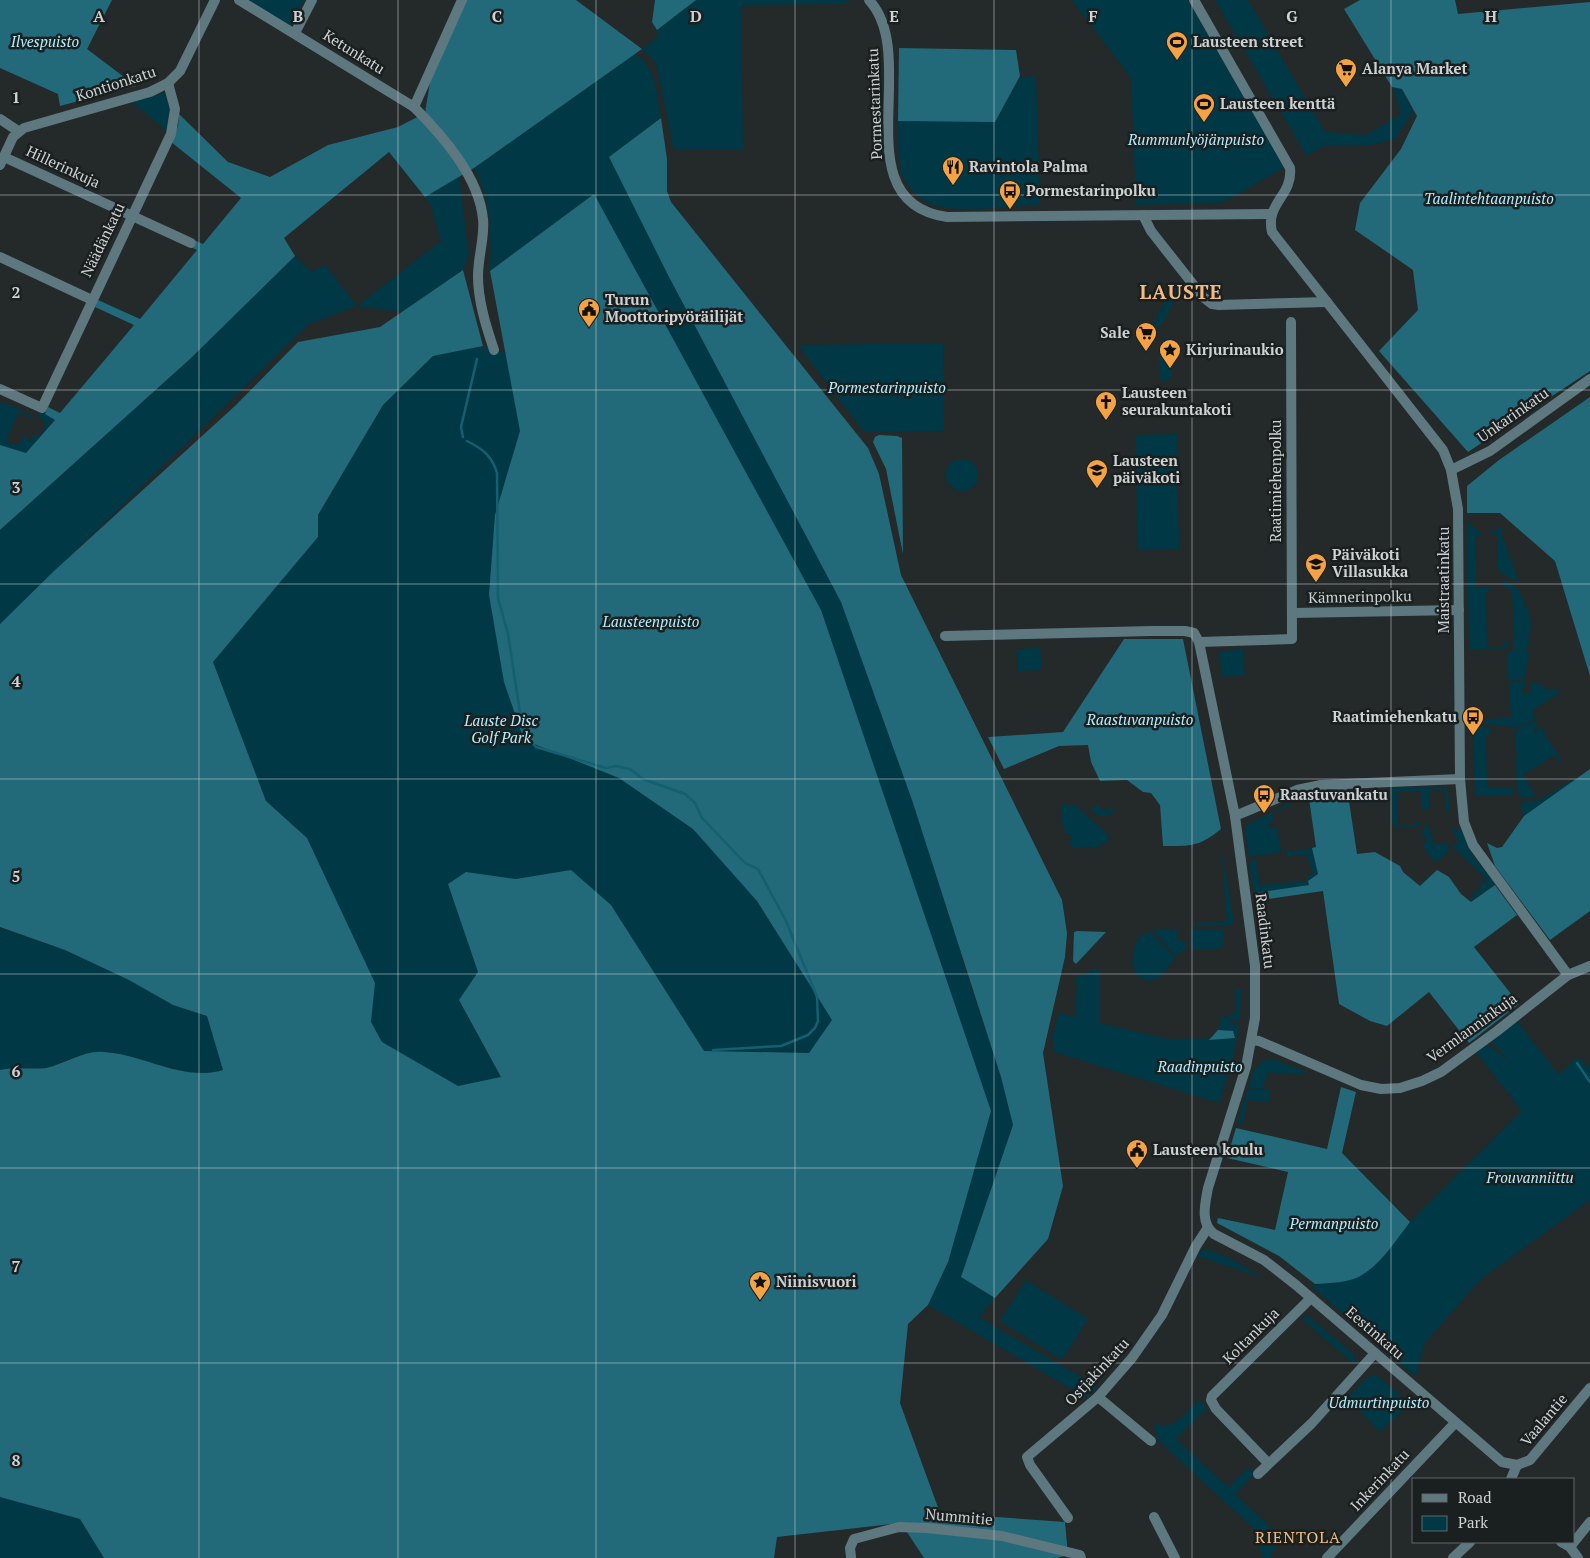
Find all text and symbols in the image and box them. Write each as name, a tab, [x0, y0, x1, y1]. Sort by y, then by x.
text: A	[93, 5, 105, 27]
text: B	[293, 5, 303, 27]
text: C	[492, 5, 502, 27]
text: D	[690, 5, 702, 27]
text: E	[889, 5, 899, 27]
text: F	[1088, 5, 1098, 27]
text: G	[1286, 5, 1298, 27]
text: H	[1485, 5, 1497, 27]
street label: Ketunkatu	[320, 24, 389, 78]
sports icon: Lausteen street	[1165, 30, 1189, 61]
park label: Ilvespuisto	[10, 31, 80, 51]
place label: Lausteen street	[1193, 31, 1303, 51]
street label: Pormestarinkatu	[862, 48, 886, 160]
supermarket icon: Alanya Market	[1334, 57, 1358, 88]
place label: Alanya Market	[1362, 58, 1468, 78]
street label: Kontionkatu	[73, 61, 159, 105]
text: 1	[11, 86, 21, 108]
sports icon: Lausteen kenttä	[1192, 92, 1216, 123]
place label: Lausteen kenttä	[1220, 93, 1336, 113]
park label: Rummunlyöjänpuisto	[1127, 129, 1264, 149]
street label: Hillerinkuja	[23, 140, 104, 192]
restaurant icon: Ravintola Palma	[941, 155, 965, 186]
place label: Ravintola Palma	[969, 156, 1089, 176]
bus stop icon: Pormestarinpolku	[998, 179, 1022, 210]
place label: Pormestarinpolku	[1026, 180, 1156, 200]
park label: Taalintehtaanpuisto	[1424, 188, 1554, 208]
street label: Näädänkatu	[75, 199, 129, 280]
district label: LAUSTE	[1139, 278, 1223, 305]
text: 2	[11, 281, 21, 303]
place label: Turun Moottoripyöräilijät	[605, 289, 743, 326]
public building icon: Turun Moottoripyöräilijät	[577, 297, 601, 328]
supermarket icon: Sale	[1134, 321, 1158, 352]
place label: Sale	[1100, 322, 1130, 342]
place icon: Kirjurinaukio	[1158, 338, 1182, 369]
place label: Kirjurinaukio	[1186, 339, 1284, 359]
park label: Pormestarinpuisto	[827, 377, 946, 397]
place label: Lausteen seurakuntakoti	[1122, 382, 1231, 419]
street label: Unkarinkatu	[1473, 382, 1552, 446]
church icon: Lausteen seurakuntakoti	[1094, 390, 1118, 421]
street label: Raatimiehenpolku	[1265, 419, 1285, 542]
place label: Lausteen päiväkoti	[1113, 450, 1180, 487]
school or university icon: Lausteen päiväkoti	[1085, 458, 1109, 489]
text: 3	[11, 476, 21, 498]
street label: Maistraatinkatu	[1433, 526, 1453, 633]
place label: Päiväkoti Villasukka	[1332, 544, 1409, 581]
school or university icon: Päiväkoti Villasukka	[1304, 552, 1328, 583]
street label: Kämnerinpolku	[1308, 585, 1412, 607]
park label: Lausteenpuisto	[602, 611, 700, 631]
text: 4	[11, 670, 21, 692]
bus stop icon: Raatimiehenkatu	[1461, 705, 1485, 736]
place label: Raatimiehenkatu	[1332, 706, 1458, 726]
park label: Raastuvanpuisto	[1086, 709, 1194, 729]
park label: Lauste Disc Golf Park	[463, 710, 538, 747]
bus stop icon: Raastuvankatu	[1252, 783, 1276, 814]
place label: Raastuvankatu	[1280, 784, 1388, 804]
text: 5	[11, 865, 21, 887]
street label: Raadinkatu	[1251, 892, 1281, 970]
street label: Vermlanninkuja	[1422, 987, 1521, 1067]
park label: Raadinpuisto	[1156, 1056, 1243, 1076]
text: 6	[11, 1060, 21, 1082]
public building icon: Lausteen koulu	[1125, 1138, 1149, 1169]
place label: Lausteen koulu	[1153, 1139, 1264, 1159]
park label: Frouvanniittu	[1485, 1167, 1574, 1187]
park label: Permanpuisto	[1289, 1213, 1379, 1233]
text: 7	[11, 1255, 21, 1277]
place icon: Niinisvuori	[748, 1270, 772, 1301]
place label: Niinisvuori	[776, 1271, 857, 1291]
street label: Eestinkatu	[1342, 1301, 1409, 1363]
street label: Koltankuja	[1218, 1302, 1283, 1368]
street label: Ostjakinkatu	[1060, 1333, 1133, 1409]
street label: Vaalantie	[1515, 1389, 1571, 1450]
park label: Udmurtinpuisto	[1329, 1392, 1430, 1412]
street label: Inkerinkatu	[1345, 1444, 1413, 1515]
text: 8	[11, 1449, 21, 1471]
legend	[1412, 1478, 1575, 1543]
text: Road	[1458, 1487, 1491, 1507]
street label: Nummitie	[925, 1503, 994, 1529]
text: Park	[1458, 1512, 1488, 1532]
district label: RIENTOLA	[1255, 1526, 1341, 1548]

